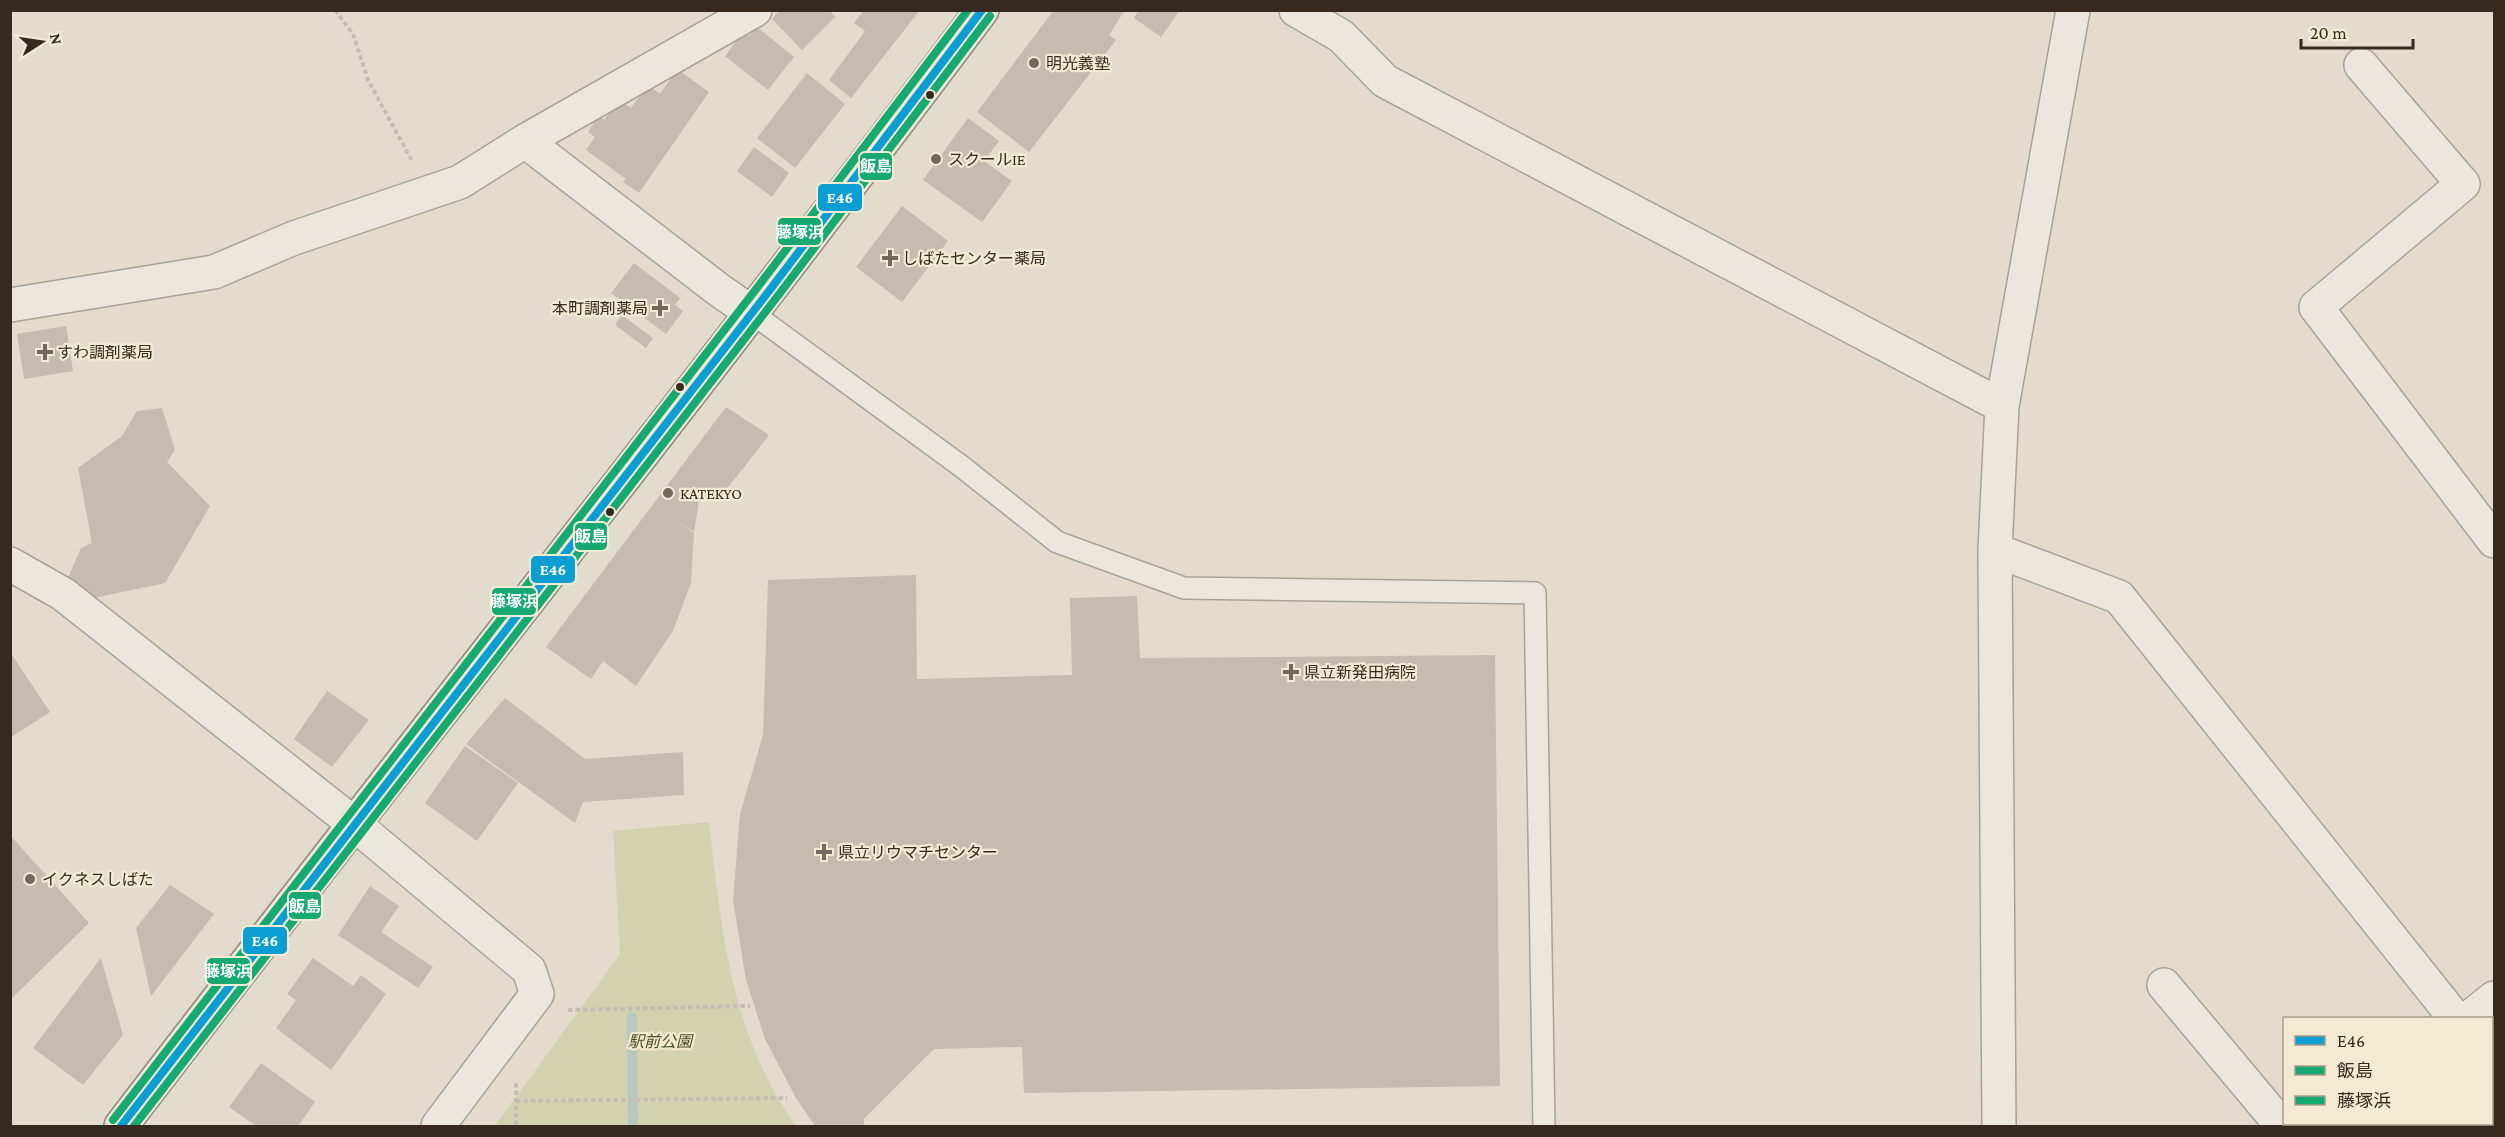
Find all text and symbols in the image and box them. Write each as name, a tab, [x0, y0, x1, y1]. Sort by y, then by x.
north arrow	[12, 12, 72, 72]
scale bar	[2301, 12, 2414, 50]
text: 20 m	[2310, 23, 2347, 43]
text: N	[47, 32, 66, 46]
place label: 明光義塾	[1046, 55, 1110, 72]
marker: 明光義塾	[1027, 56, 1041, 70]
unlabelled marker	[924, 89, 936, 101]
place label: スクールIE	[948, 151, 1026, 168]
line badge: 飯島	[859, 152, 893, 181]
marker: スクールIE	[929, 152, 943, 166]
text: 飯島	[859, 158, 892, 175]
line badge: E46	[817, 183, 863, 212]
text: E46	[827, 189, 853, 206]
line badge: 藤塚浜	[777, 217, 822, 246]
text: 藤塚浜	[776, 224, 824, 241]
place label: しばたセンター薬局	[902, 250, 1046, 267]
marker: しばたセンター薬局	[883, 251, 897, 265]
place label: 本町調剤薬局	[552, 300, 648, 317]
marker: 本町調剤薬局	[653, 301, 667, 315]
place label: すわ調剤薬局	[57, 344, 153, 361]
marker: すわ調剤薬局	[38, 345, 52, 359]
unlabelled marker	[674, 381, 686, 393]
place label: KATEKYO	[680, 485, 742, 502]
marker: KATEKYO	[661, 486, 675, 500]
unlabelled marker	[604, 506, 616, 518]
line badge: 飯島	[574, 522, 608, 551]
text: 飯島	[574, 528, 607, 545]
line badge: E46	[530, 555, 576, 584]
text: E46	[540, 561, 566, 578]
line badge: 藤塚浜	[491, 587, 537, 616]
text: 藤塚浜	[490, 593, 538, 610]
marker: 県立新発田病院	[1282, 663, 1300, 681]
place label: 県立新発田病院	[1304, 664, 1416, 681]
marker: 県立リウマチセンター	[815, 843, 833, 861]
place label: 県立リウマチセンター	[838, 844, 998, 861]
place label: イクネスしばた	[42, 871, 154, 888]
marker: イクネスしばた	[23, 872, 37, 886]
line badge: 飯島	[288, 891, 322, 920]
text: 飯島	[288, 898, 321, 915]
line badge: E46	[242, 926, 288, 955]
text: E46	[252, 932, 278, 949]
line badge: 藤塚浜	[206, 957, 251, 985]
text: 藤塚浜	[204, 963, 252, 980]
legend	[2283, 1017, 2493, 1125]
text: E46	[2337, 1031, 2365, 1051]
park label: 駅前公園	[628, 1033, 694, 1050]
text: 飯島	[2337, 1061, 2373, 1081]
text: 藤塚浜	[2337, 1091, 2391, 1111]

